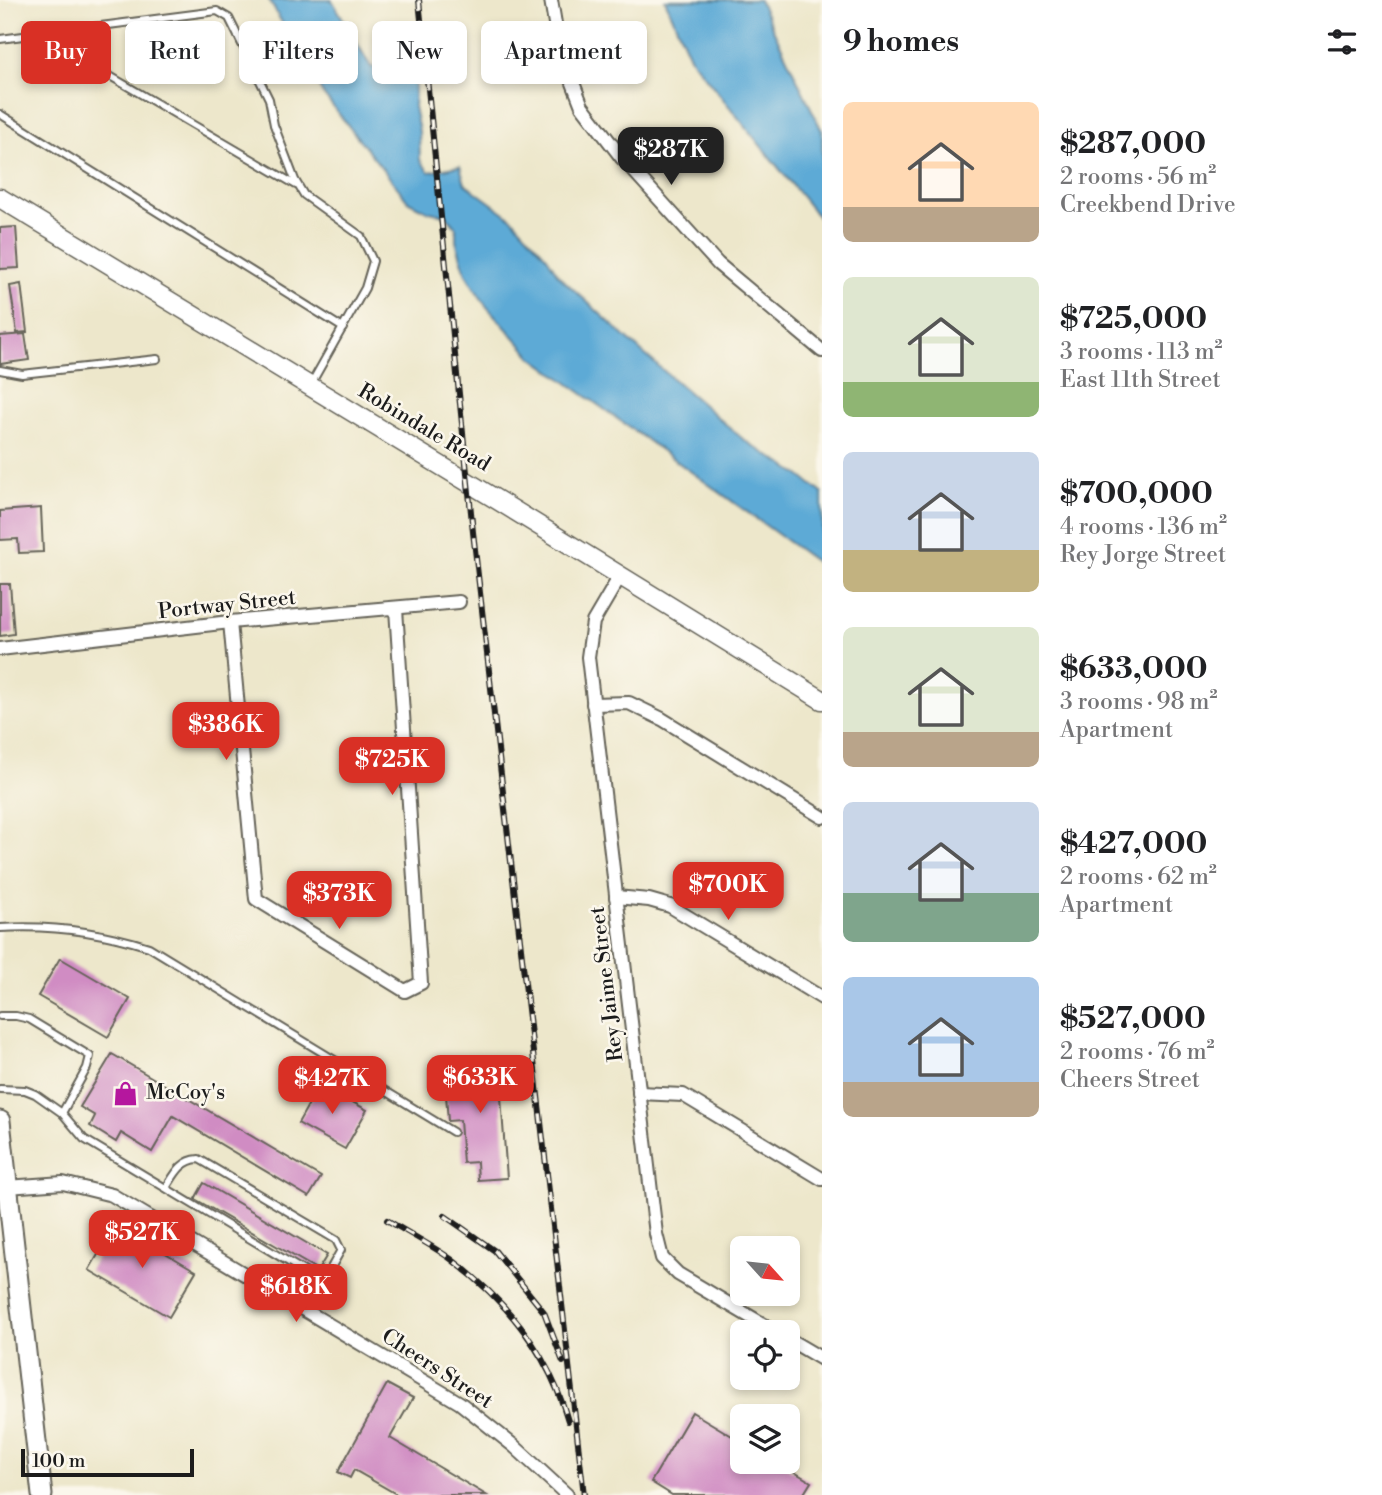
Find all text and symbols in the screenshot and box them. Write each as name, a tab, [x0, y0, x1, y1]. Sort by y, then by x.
chip: Buy	[21, 21, 111, 84]
chip: Rent	[125, 21, 225, 84]
chip: Filters	[239, 21, 358, 84]
chip: New	[372, 21, 467, 84]
chip: Apartment	[481, 21, 647, 84]
text: 9 homes	[843, 23, 959, 61]
icon: filters	[1323, 23, 1361, 61]
text: $287,000	[1060, 125, 1206, 163]
pin: $287K	[622, 128, 720, 187]
icon: home	[899, 130, 983, 214]
text: $287K	[634, 136, 708, 164]
text: 2 rooms · 56 m²	[1060, 163, 1216, 191]
text: Creekbend Drive	[1060, 191, 1236, 219]
text: $725,000	[1060, 300, 1207, 338]
icon: home	[899, 305, 983, 389]
text: 3 rooms · 113 m²	[1060, 338, 1223, 366]
text: East 11th Street	[1060, 366, 1221, 394]
street label: Robindale Road	[353, 378, 495, 478]
text: $700,000	[1060, 475, 1213, 513]
icon: home	[899, 480, 983, 564]
text: 4 rooms · 136 m²	[1060, 513, 1227, 541]
text: Rey Jorge Street	[1060, 541, 1226, 569]
street label: Portway Street	[157, 585, 298, 625]
text: $633,000	[1060, 650, 1208, 688]
icon: home	[899, 655, 983, 739]
text: 3 rooms · 98 m²	[1060, 688, 1217, 716]
pin: $386K	[177, 702, 275, 762]
text: $386K	[188, 711, 264, 739]
text: Apartment	[1060, 716, 1173, 744]
pin: $725K	[343, 738, 441, 797]
text: $725K	[355, 746, 429, 774]
text: $427,000	[1060, 825, 1207, 863]
icon: home	[899, 830, 983, 914]
pin: $700K	[679, 862, 777, 922]
text: 2 rooms · 62 m²	[1060, 863, 1217, 891]
text: $700K	[689, 871, 767, 899]
pin: $373K	[290, 872, 388, 931]
text: $373K	[303, 880, 375, 908]
text: Apartment	[1060, 891, 1173, 919]
street label: Rey Jaime Street	[585, 904, 629, 1063]
text: $527,000	[1060, 1000, 1206, 1038]
icon: home	[899, 1005, 983, 1089]
text: 2 rooms · 76 m²	[1060, 1038, 1215, 1066]
pin: $427K	[283, 1056, 381, 1116]
pin: $633K	[431, 1056, 529, 1115]
text: $633K	[443, 1064, 517, 1092]
text: $427K	[294, 1065, 370, 1093]
text: Cheers Street	[1060, 1066, 1200, 1094]
shop icon: McCoy's	[112, 1079, 140, 1107]
place label: McCoy's	[146, 1080, 225, 1106]
pin: $527K	[93, 1210, 191, 1270]
text: $527K	[105, 1219, 179, 1247]
north arrow	[730, 1236, 800, 1306]
map controls	[730, 1236, 800, 1474]
pin: $618K	[247, 1264, 345, 1324]
text: $618K	[260, 1273, 332, 1301]
button: locate	[730, 1320, 800, 1390]
street label: Cheers Street	[376, 1323, 498, 1415]
button: layers	[730, 1404, 800, 1474]
scale bar	[21, 1446, 194, 1478]
text: 100 m	[32, 1449, 85, 1473]

